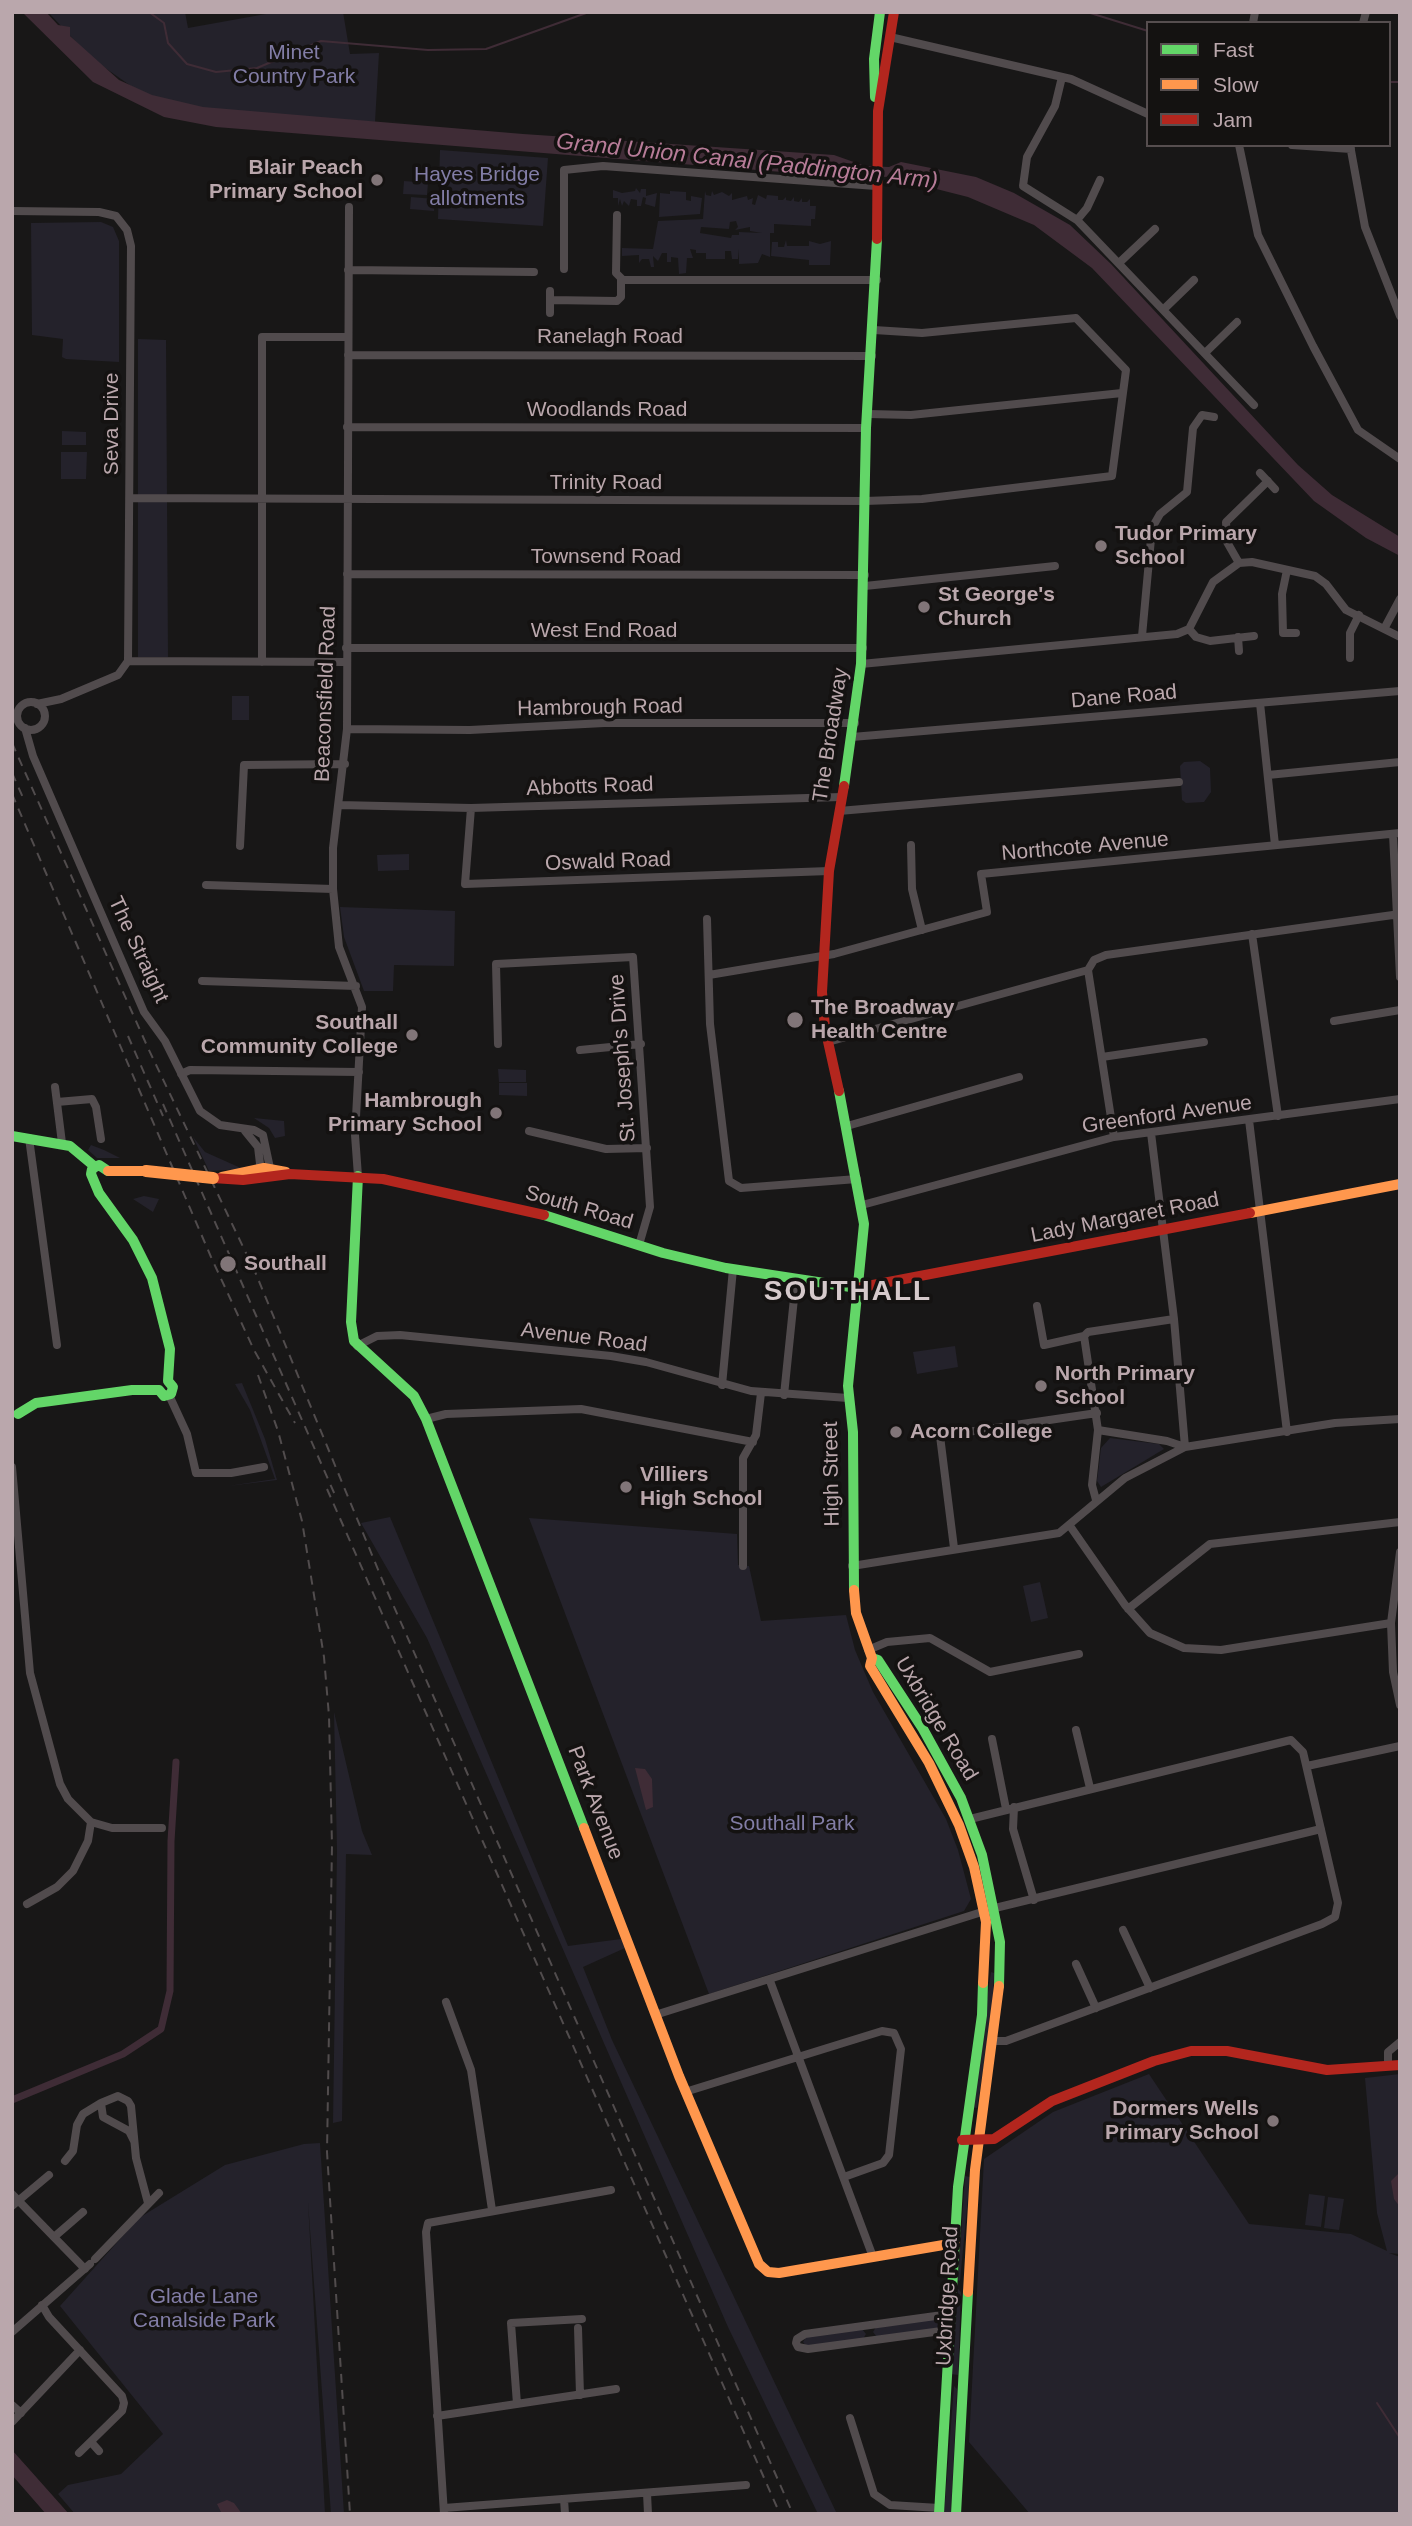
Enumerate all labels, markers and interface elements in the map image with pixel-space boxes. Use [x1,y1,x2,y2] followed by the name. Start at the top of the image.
[1146,21,1391,147] legend
[1213,38,1254,61] text: Fast
[233,40,355,90] park label: Minet Country Park
[1213,73,1259,96] text: Slow
[1213,108,1253,131] text: Jam
[555,128,939,196] water label: Grand Union Canal (Paddington Arm)
[209,155,363,205] place label: Blair Peach Primary School
[414,162,540,212] park label: Hayes Bridge allotments
[369,172,385,188] marker: Blair Peach Primary School
[537,324,683,350] street label: Ranelagh Road
[99,373,125,475] street label: Seva Drive
[527,397,687,423] street label: Woodlands Road
[550,470,662,496] street label: Trinity Road
[1115,521,1257,571] place label: Tudor Primary School
[1093,538,1109,554] marker: Tudor Primary School
[531,544,681,570] street label: Townsend Road
[938,582,1055,632] place label: St George's Church
[916,599,932,615] marker: St George's Church
[310,605,342,783] street label: Beaconsfield Road
[531,618,677,644] street label: West End Road
[808,666,854,804] street label: The Broadway
[1070,680,1178,714] street label: Dane Road
[517,694,683,722] street label: Hambrough Road
[526,772,654,802] street label: Abbotts Road
[1000,827,1170,867] street label: Northcote Avenue
[545,847,671,877] street label: Oswald Road
[102,893,174,1007] street label: The Straight
[605,973,641,1143] street label: St. Joseph's Drive
[811,995,955,1045] place label: The Broadway Health Centre
[201,1010,398,1060] place label: Southall Community College
[785,1010,805,1030] marker: The Broadway Health Centre
[404,1027,420,1043] marker: Southall Community College
[328,1088,482,1138] place label: Hambrough Primary School
[1080,1091,1254,1139] street label: Greenford Avenue
[488,1105,504,1121] marker: Hambrough Primary School
[522,1181,636,1235] street label: South Road
[1029,1187,1221,1249] street label: Lady Margaret Road
[244,1251,327,1277] place label: Southall
[218,1254,238,1274] marker: Southall
[765,1275,931,1309] district label: SOUTHALL
[519,1318,649,1358] street label: Avenue Road
[1055,1361,1195,1411] place label: North Primary School
[1033,1378,1049,1394] marker: North Primary School
[910,1419,1052,1445] place label: Acorn College
[818,1421,846,1527] street label: High Street
[888,1424,904,1440] marker: Acorn College
[640,1462,762,1512] place label: Villiers High School
[618,1479,634,1495] marker: Villiers High School
[889,1652,983,1786] street label: Uxbridge Road
[562,1743,628,1863] street label: Park Avenue
[730,1811,854,1837] park label: Southall Park
[1105,2096,1259,2146] place label: Dormers Wells Primary School
[1265,2113,1281,2129] marker: Dormers Wells Primary School
[932,2225,964,2367] street label: Uxbridge Road
[133,2284,275,2334] park label: Glade Lane Canalside Park

